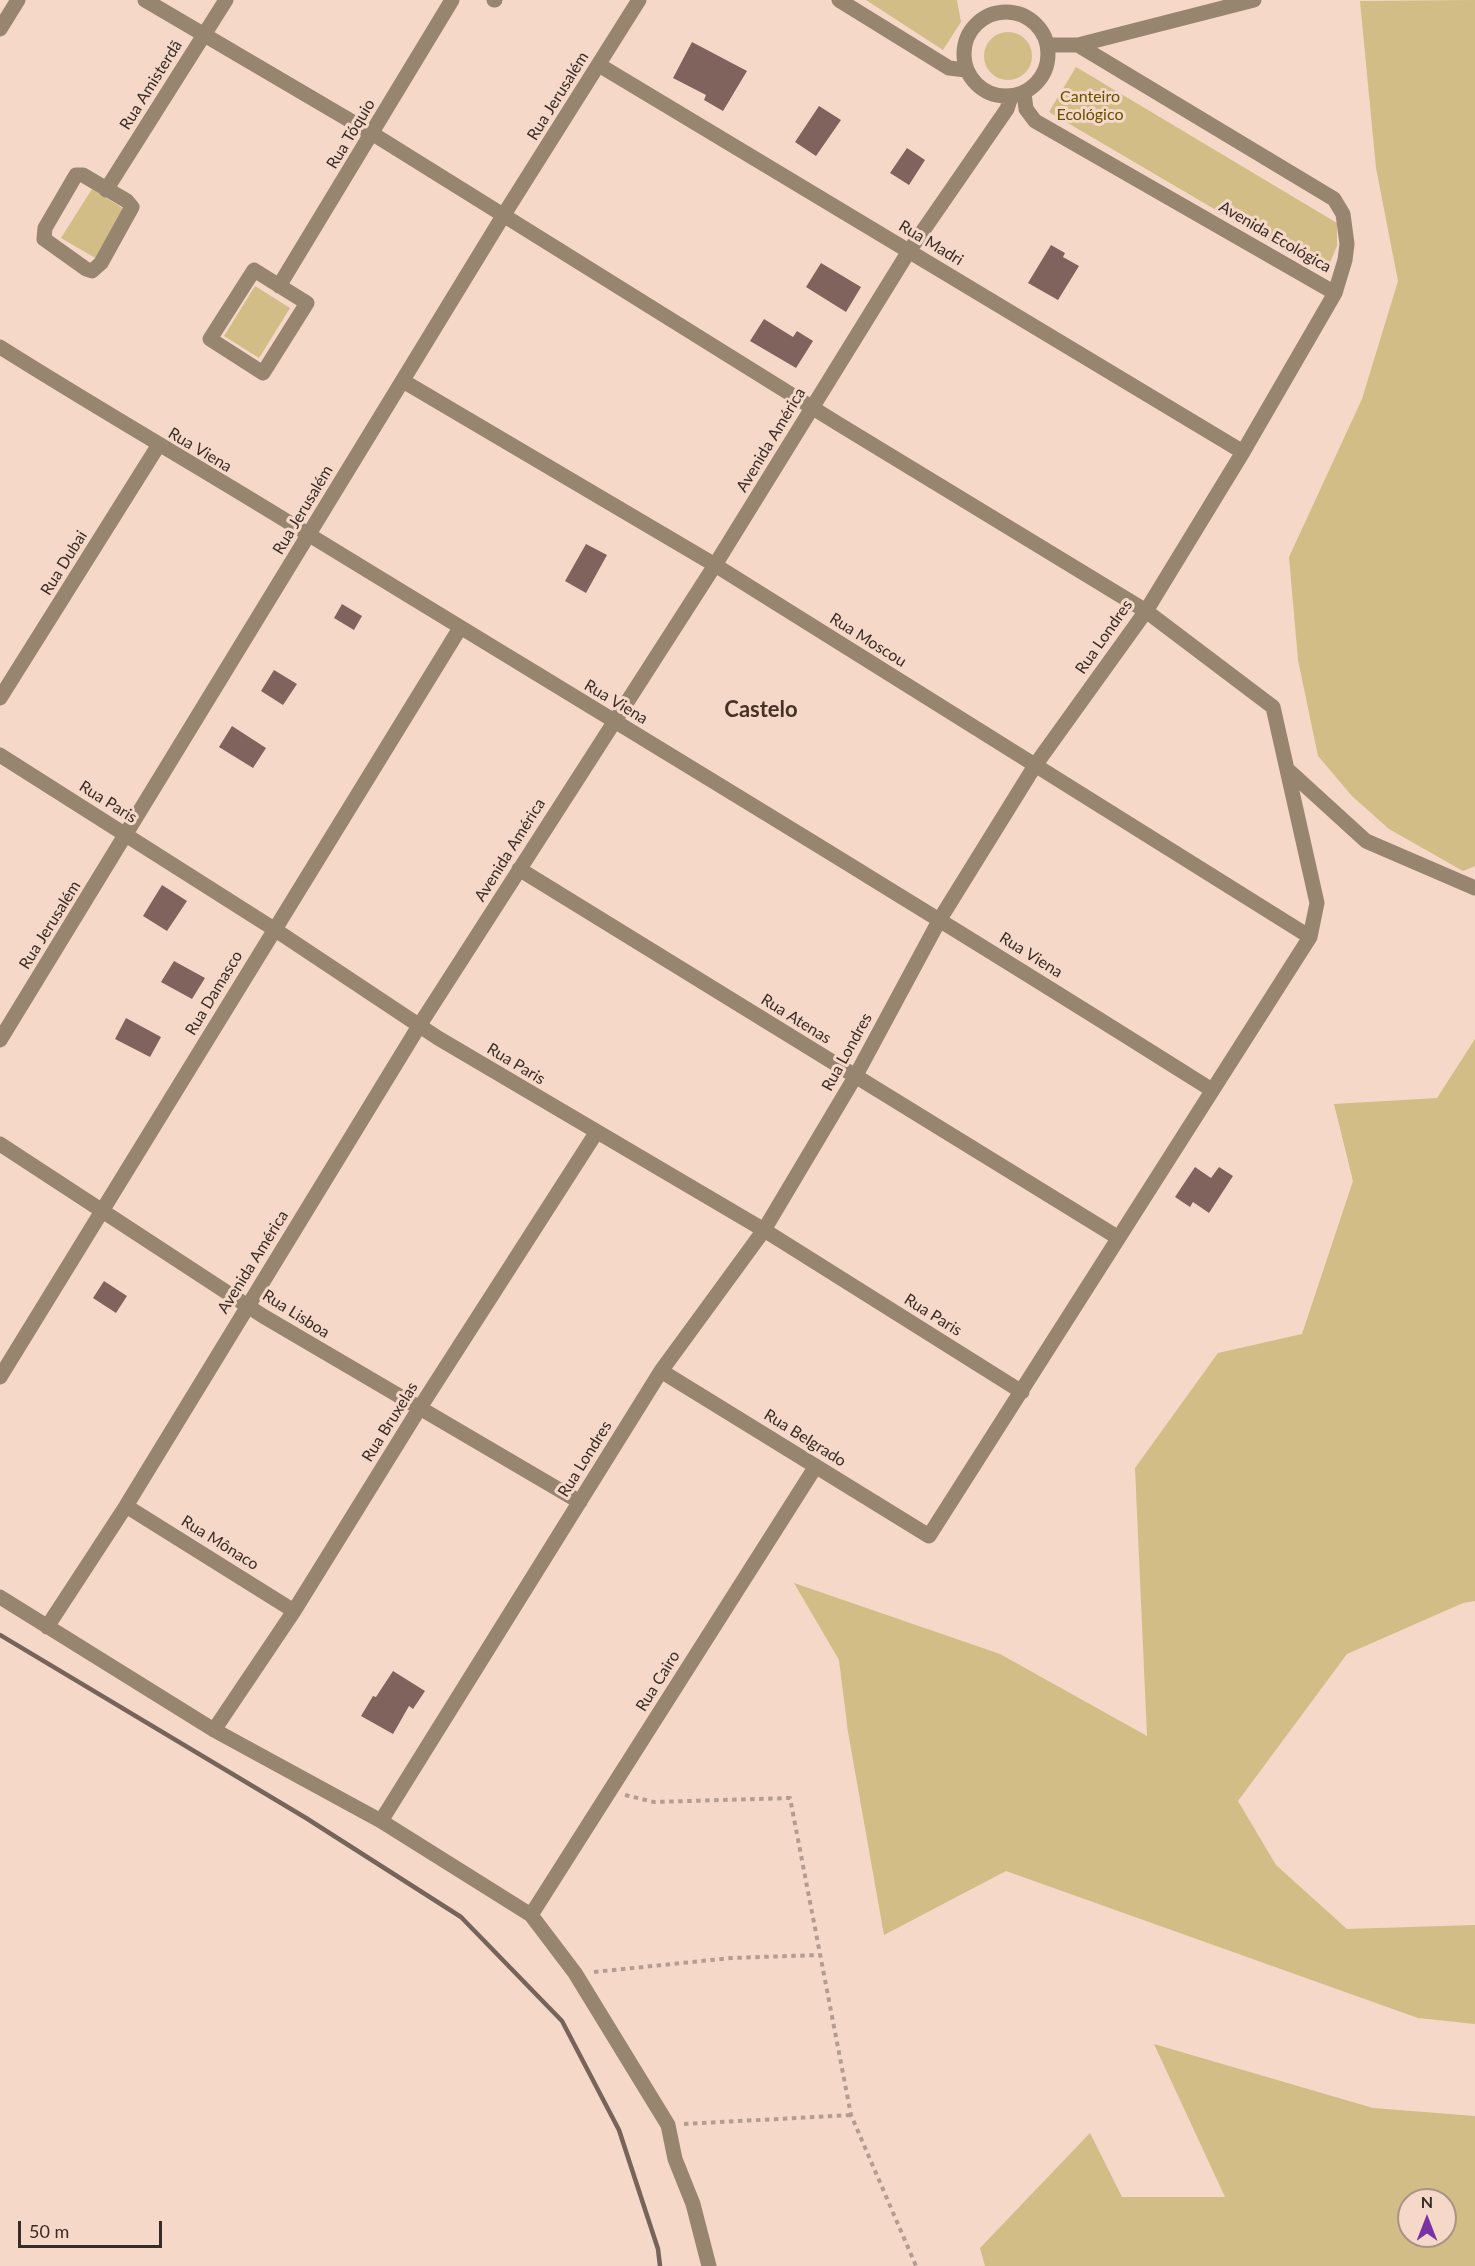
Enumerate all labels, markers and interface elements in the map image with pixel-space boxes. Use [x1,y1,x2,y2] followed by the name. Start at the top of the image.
[116,37,186,133] street label: Rua Amisterdã
[523,48,593,144] street label: Rua Jerusalém
[1057,87,1123,125] park label: Canteiro Ecológico
[323,96,379,172] street label: Rua Tóquio
[1215,197,1335,277] street label: Avenida Ecológica
[895,216,967,270] street label: Rua Madri
[732,384,810,496] street label: Avenida América
[165,424,235,476] street label: Rua Viena
[269,462,337,558] street label: Rua Jerusalém
[37,527,91,599] street label: Rua Dubai
[1071,596,1137,678] street label: Rua Londres
[826,609,910,671] street label: Rua Moscou
[581,676,651,728] street label: Rua Viena
[724,697,798,723] district label: Castelo
[76,777,140,827] street label: Rua Paris
[471,795,549,905] street label: Avenida América
[15,877,85,973] street label: Rua Jerusalém
[996,928,1066,982] street label: Rua Viena
[181,947,247,1039] street label: Rua Damasco
[757,990,835,1048] street label: Rua Atenas
[818,1010,876,1094] street label: Rua Londres
[483,1039,549,1089] street label: Rua Paris
[214,1207,292,1317] street label: Avenida América
[259,1286,333,1342] street label: Rua Lisboa
[901,1290,965,1340] street label: Rua Paris
[358,1379,422,1465] street label: Rua Bruxelas
[760,1405,850,1471] street label: Rua Belgrado
[554,1417,616,1501] street label: Rua Londres
[178,1512,262,1574] street label: Rua Mônaco
[632,1647,684,1715] street label: Rua Cairo
[1397,2188,1457,2248] north arrow
[1421,2192,1433,2211] text: N
[21,2209,165,2247] scale bar
[29,2220,69,2242] text: 50 m

